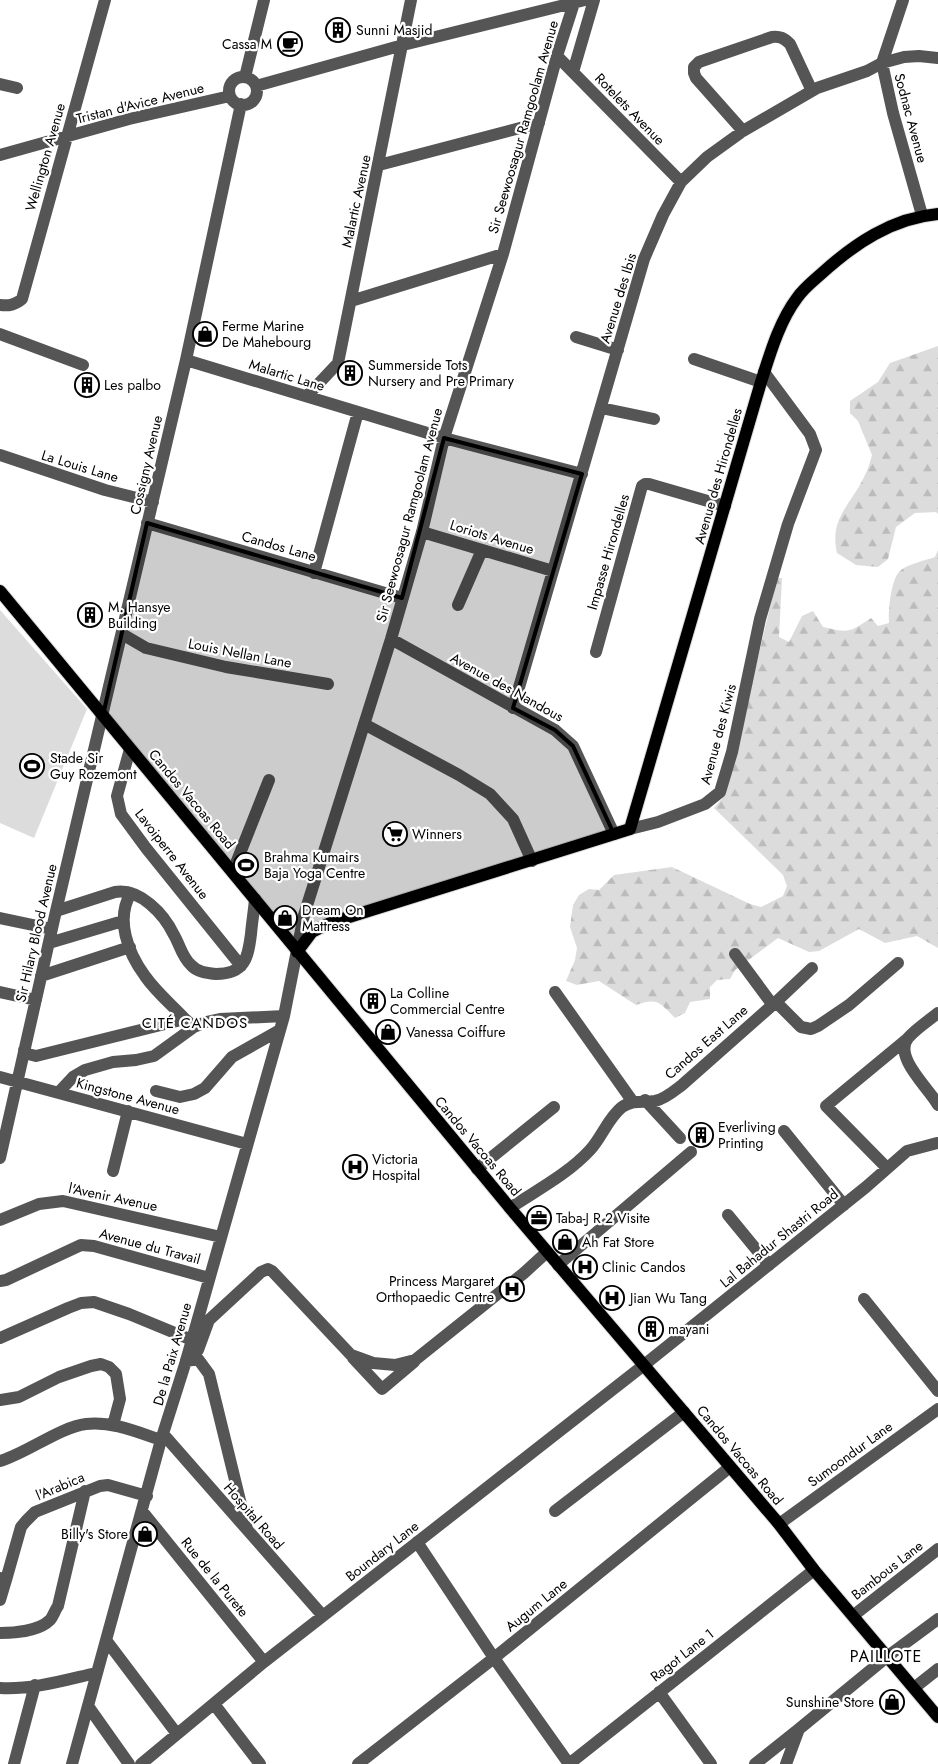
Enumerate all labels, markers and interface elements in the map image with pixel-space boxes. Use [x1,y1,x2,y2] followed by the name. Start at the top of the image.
[325,17,351,43] building icon: Sunni Masjid
[483,18,563,236] street label: Sir Seewoosagur Ramgoolam Avenue
[356,20,432,40] place label: Sunni Masjid
[277,31,303,57] cafe icon: Cassa M
[222,34,272,54] place label: Cassa M
[590,68,670,150] street label: Rotelets Avenue
[889,71,933,165] street label: Sodnac Avenue
[74,77,206,129] street label: Tristan d'Avice Avenue
[20,101,70,213] street label: Wellington Avenue
[336,153,376,249] street label: Malartic Avenue
[595,250,641,346] street label: Avenue des Ibis
[222,316,311,352] place label: Ferme Marine De Mahebourg
[192,321,218,347] shop icon: Ferme Marine De Mahebourg
[247,354,327,396] street label: Malartic Lane
[368,355,515,391] place label: Summerside Tots Nursery and Pre Primary
[337,360,363,386] building icon: Summerside Tots Nursery and Pre Primary
[74,372,100,398] building icon: Les palbo
[104,375,161,395] place label: Les palbo
[689,405,747,546] street label: Avenue des Hirondelles
[371,406,447,624] street label: Sir Seewoosagur Ramgoolam Avenue
[125,413,167,517] street label: Cossigny Avenue
[39,445,121,487] street label: La Louis Lane
[582,491,634,612] street label: Impasse Hirondelles
[448,515,536,559] street label: Loriots Avenue
[239,526,319,566] street label: Candos Lane
[108,597,171,633] place label: M. Hansye Building
[77,602,103,628] building icon: M. Hansye Building
[186,633,294,673] street label: Louis Nellan Lane
[447,648,567,727] street label: Avenue des Nandous
[695,681,741,786] street label: Avenue des Kiwis
[144,745,240,853] street label: Candos Vacoas Road
[50,748,137,784] place label: Stade Sir Guy Rozemont
[19,753,45,779] sports icon: Stade Sir Guy Rozemont
[130,805,214,903] street label: Lavoiperre Avenue
[382,821,408,847] supermarket icon: Winners
[412,824,462,844] place label: Winners
[264,847,365,883] place label: Brahma Kumairs Baja Yoga Centre
[233,852,259,878] sports icon: Brahma Kumairs Baja Yoga Centre
[10,862,62,1004] street label: Sir Hilary Blood Avenue
[302,900,364,936] place label: Dream On Mattress
[272,905,298,931] shop icon: Dream On Mattress
[390,983,505,1019] place label: La Colline Commercial Centre
[360,988,386,1014] building icon: La Colline Commercial Centre
[660,1000,752,1084] street label: Candos East Lane
[142,1012,248,1034] district label: CITÉ CANDOS
[375,1019,401,1045] shop icon: Vanessa Coiffure
[406,1022,505,1042] place label: Vanessa Coiffure
[74,1073,182,1119] street label: Kingstone Avenue
[430,1092,526,1200] street label: Candos Vacoas Road
[718,1117,776,1153] place label: Everliving Printing
[688,1122,714,1148] building icon: Everliving Printing
[372,1149,420,1185] place label: Victoria Hospital
[342,1154,368,1180] hospital icon: Victoria Hospital
[67,1178,159,1216] street label: l'Avenir Avenue
[716,1184,842,1292] street label: Lal Bahadur Shastri Road
[526,1205,552,1231] office icon: Taba-J R 2 Visite
[556,1208,650,1228] place label: Taba-J R 2 Visite
[97,1223,203,1269] street label: Avenue du Travail
[552,1229,578,1255] shop icon: Ah Fat Store
[582,1232,654,1252] place label: Ah Fat Store
[572,1254,598,1280] hospital icon: Clinic Candos
[602,1257,686,1277] place label: Clinic Candos
[376,1271,495,1307] place label: Princess Margaret Orthopaedic Centre
[499,1276,525,1302] hospital icon: Princess Margaret Orthopaedic Centre
[599,1285,625,1311] hospital icon: Jian Wu Tang
[628,1288,707,1308] place label: Jian Wu Tang
[148,1300,196,1408] street label: De la Paix Avenue
[638,1316,664,1342] building icon: mayani
[668,1319,709,1339] place label: mayani
[692,1401,788,1509] street label: Candos Vacoas Road
[803,1416,897,1492] street label: Sumoondur Lane
[33,1467,87,1505] street label: l'Arabica
[219,1478,289,1554] street label: Hospital Road
[341,1516,423,1586] street label: Boundary Lane
[132,1521,158,1547] shop icon: Billy's Store
[61,1524,128,1544] place label: Billy's Store
[177,1533,253,1621] street label: Rue de la Purete
[847,1536,927,1604] street label: Bambous Lane
[501,1574,571,1636] street label: Augum Lane
[646,1624,718,1686] street label: Ragot Lane 1
[850,1645,922,1668] district label: PAILLOTE
[879,1689,905,1715] shop icon: Sunshine Store
[786,1692,874,1712] place label: Sunshine Store

